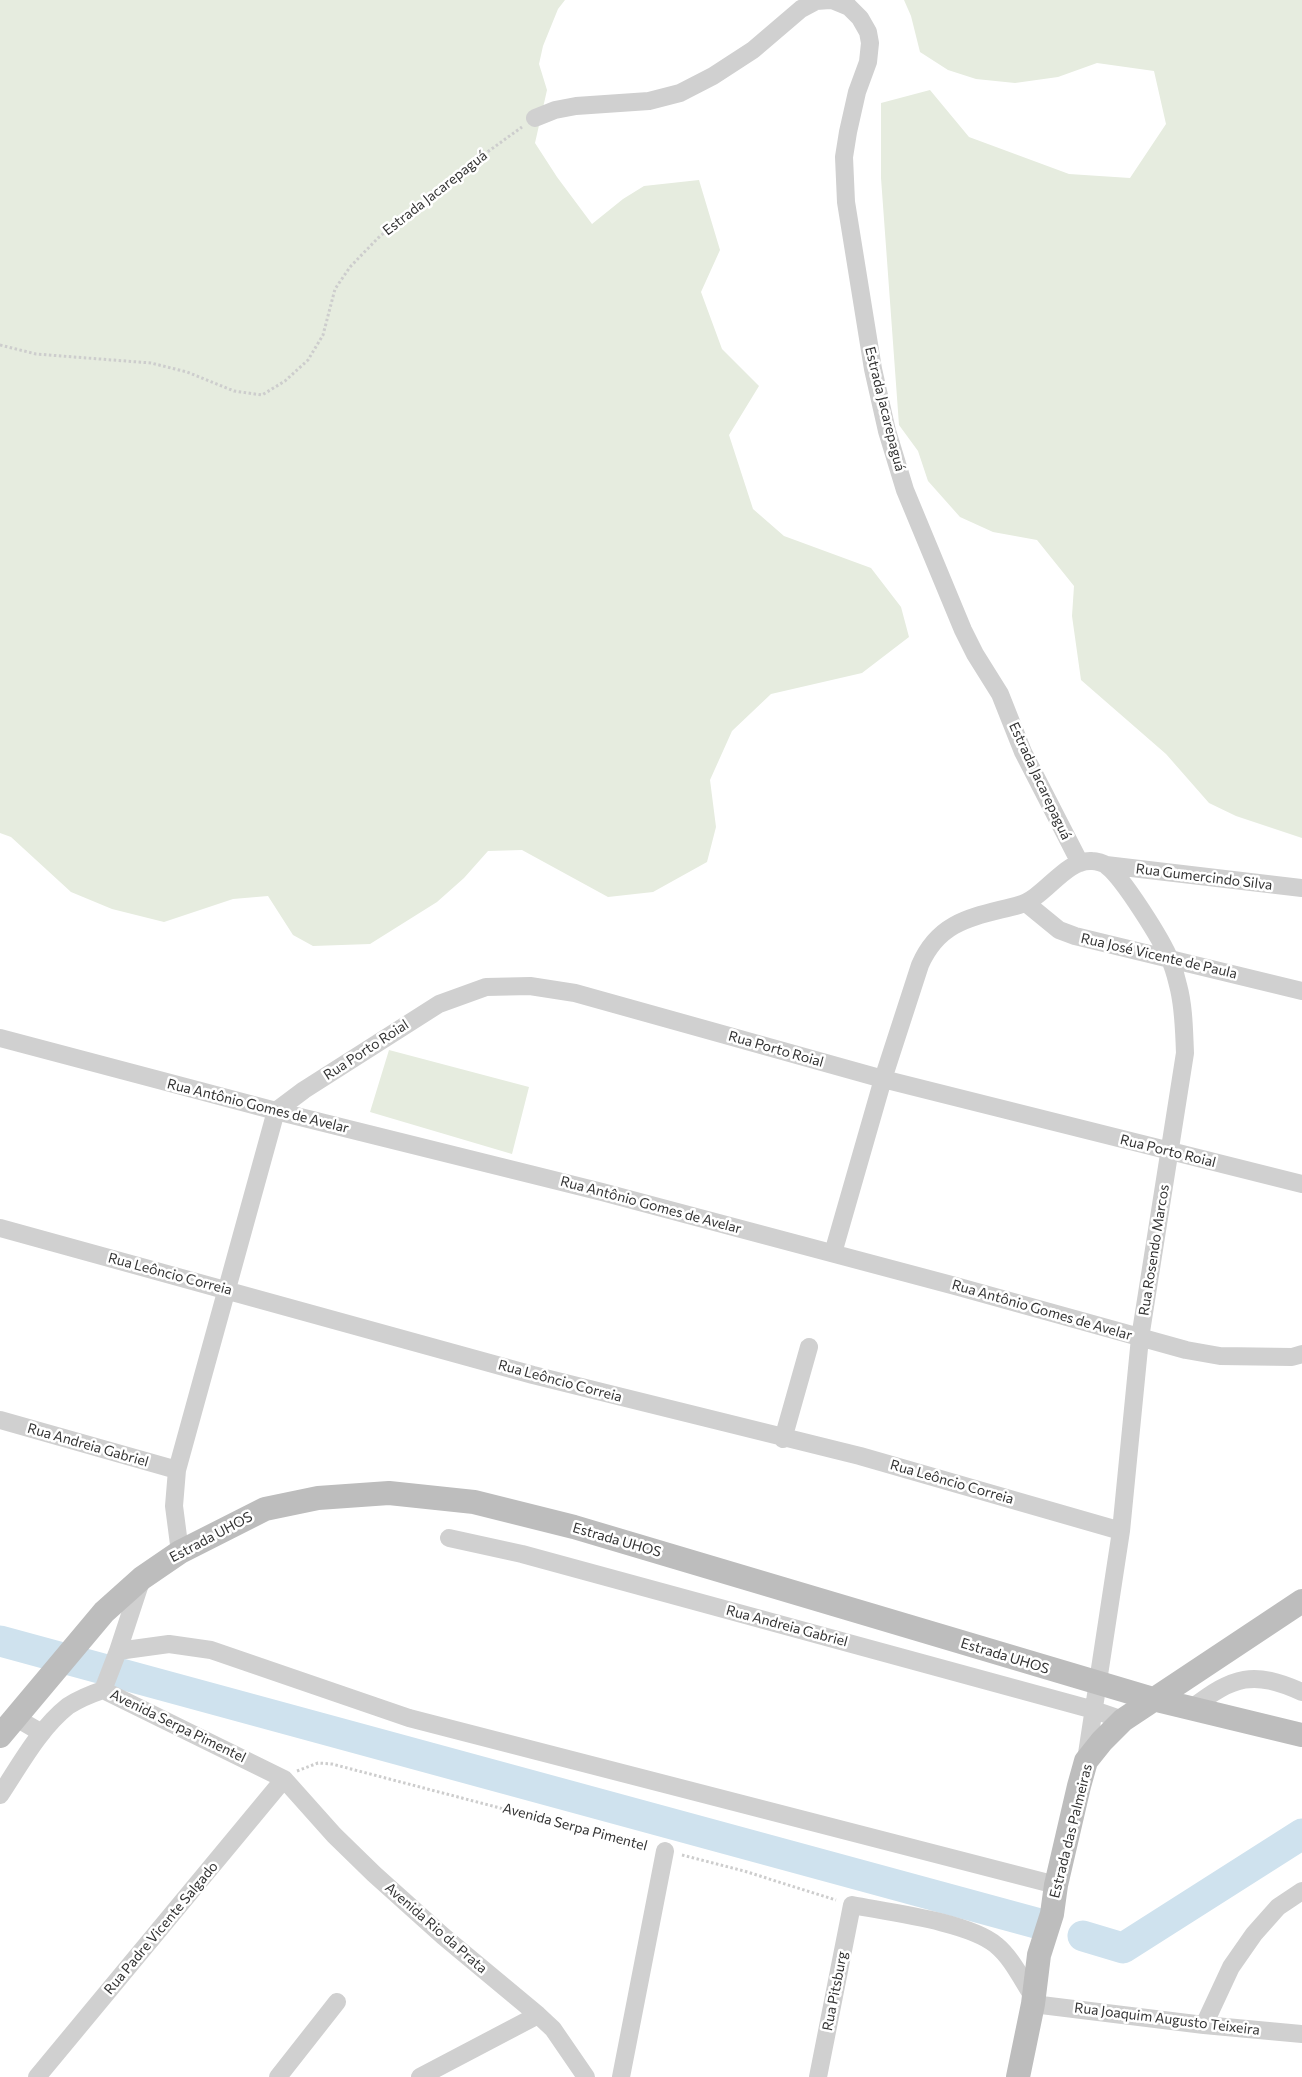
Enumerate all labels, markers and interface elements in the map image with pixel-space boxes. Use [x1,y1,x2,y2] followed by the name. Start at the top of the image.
[379,147,491,239] street label: Estrada Jacarepaguá
[861,345,909,473] street label: Estrada Jacarepaguá
[1005,720,1075,842] street label: Estrada Jacarepaguá
[1135,860,1273,894] street label: Rua Gumercindo Silva
[1079,930,1239,982] street label: Rua José Vicente de Paula
[320,1016,412,1084] street label: Rua Porto Roial
[727,1027,825,1071] street label: Rua Porto Roial
[165,1075,351,1137] street label: Rua Antônio Gomes de Avelar
[1118,1131,1218,1171] street label: Rua Porto Roial
[559,1173,743,1237] street label: Rua Antônio Gomes de Avelar
[1135,1183,1173,1317] street label: Rua Rosendo Marcos
[106,1249,234,1299] street label: Rua Leôncio Correia
[950,1276,1134,1344] street label: Rua Antônio Gomes de Avelar
[496,1356,624,1406] street label: Rua Leôncio Correia
[25,1420,151,1470] street label: Rua Andreia Gabriel
[888,1456,1016,1508] street label: Rua Leôncio Correia
[167,1508,255,1566] street label: Estrada UHOS
[571,1519,663,1561] street label: Estrada UHOS
[724,1602,850,1650] street label: Rua Andreia Gabriel
[959,1635,1051,1677] street label: Estrada UHOS
[107,1686,249,1766] street label: Avenida Serpa Pimentel
[1046,1762,1096,1900] street label: Estrada das Palmeiras
[501,1800,649,1854] street label: Avenida Serpa Pimentel
[100,1858,222,1998] street label: Rua Padre Vicente Salgado
[381,1879,491,1977] street label: Avenida Rio da Prata
[819,1950,851,2032] street label: Rua Pitsburg
[1073,1999,1261,2039] street label: Rua Joaquim Augusto Teixeira

